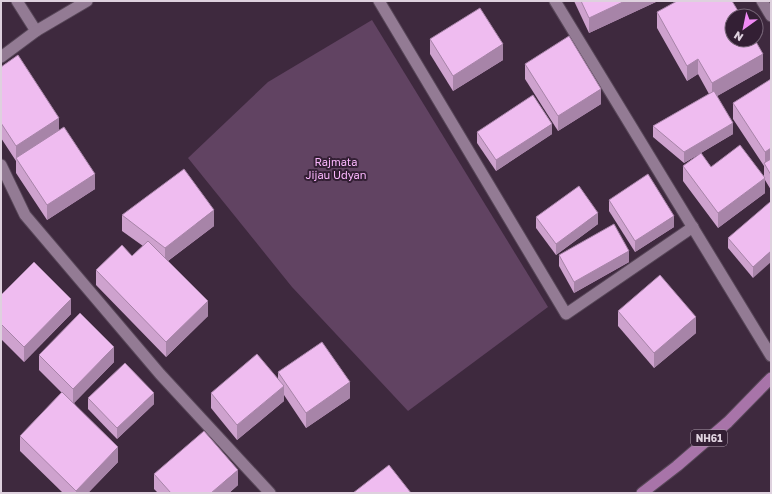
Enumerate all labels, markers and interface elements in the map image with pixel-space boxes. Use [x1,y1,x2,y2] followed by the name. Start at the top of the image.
[724,8,764,48] north arrow
[731,29,745,45] text: N
[305,155,367,181] park label: Rajmata Jijau Udyan
[691,430,727,446] road number: NH61

